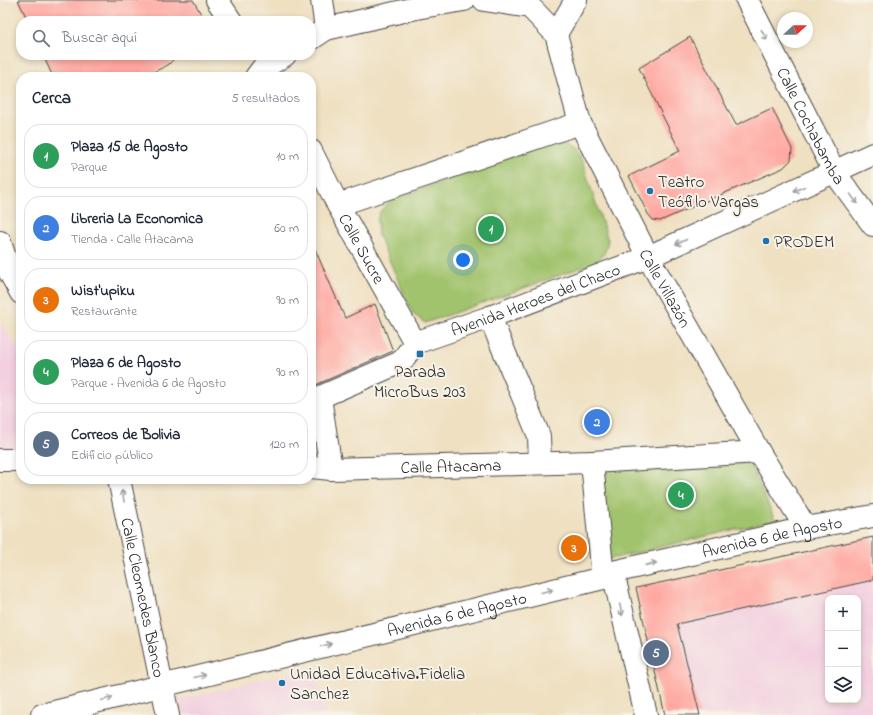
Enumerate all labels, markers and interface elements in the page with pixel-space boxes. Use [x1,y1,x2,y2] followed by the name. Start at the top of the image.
[777,12,813,48] north arrow
[16,16,316,60] search box
[30,27,52,49] icon: search
[62,27,137,49] text: Buscar aquí
[761,29,769,41] one-way arrow
[769,63,851,190] street label: Calle Cochabamba
[32,86,71,111] text: Cerca
[231,89,300,108] text: 5 resultados
[71,136,188,158] text: Plaza 15 de Agosto
[44,147,48,166] text: 1
[276,147,299,166] text: 10 m
[71,158,107,177] text: Parque
[658,170,759,217] place label: Teatro Teófilo Vargas
[645,186,655,196] marker: Teatro Teófilo Vargas
[793,186,805,193] one-way arrow
[850,193,858,204] one-way arrow
[71,208,203,230] text: Libreria La Economica
[331,209,391,289] street label: Calle Sucre
[478,214,504,244] pin: 1
[43,219,49,238] text: 2
[274,219,299,238] text: 60 m
[71,230,194,249] text: Tienda · Calle Atacama
[774,230,834,255] place label: PRODEM
[761,236,771,246] marker: PRODEM
[675,239,687,246] one-way arrow
[632,245,697,333] street label: Calle Villazón
[453,250,473,270] your location
[448,258,624,344] street label: Avenida Heroes del Chaco
[71,280,135,302] text: Wist'upiku
[43,291,49,310] text: 3
[276,291,299,310] text: 90 m
[71,302,137,321] text: Restaurante
[415,349,425,359] marker: Parada MicroBus 203
[71,352,181,374] text: Plaza 6 de Agosto
[374,360,466,405] place label: Parada MicroBus 203
[43,363,49,382] text: 4
[276,363,299,382] text: 90 m
[71,374,226,393] text: Parque · Avenida 6 de Agosto
[584,407,610,437] pin: 2
[71,424,180,446] text: Correos de Bolivia
[42,435,50,454] text: 5
[269,435,299,454] text: 120 m
[71,446,153,465] text: Edificio público
[400,453,502,481] street label: Calle Atacama
[668,480,694,510] pin: 4
[118,490,126,503] one-way arrow
[700,511,844,565] street label: Avenida 6 de Agosto
[113,515,171,680] street label: Calle Cleomedes Blanco
[561,533,587,563] pin: 3
[644,559,657,567] one-way arrow
[385,586,530,644] street label: Avenida 6 de Agosto
[541,587,554,595] one-way arrow
[825,595,861,703] map controls
[825,595,861,631] button: +
[618,603,626,616] one-way arrow
[825,631,861,667] button: −
[643,638,669,668] pin: 5
[319,641,332,649] one-way arrow
[290,662,465,707] place label: Unidad Educativa.Fidelia Sanchez
[825,667,861,703] button: layers
[193,672,206,679] one-way arrow
[277,678,287,688] marker: Unidad Educativa.Fidelia Sanchez
[100,695,113,702] one-way arrow

